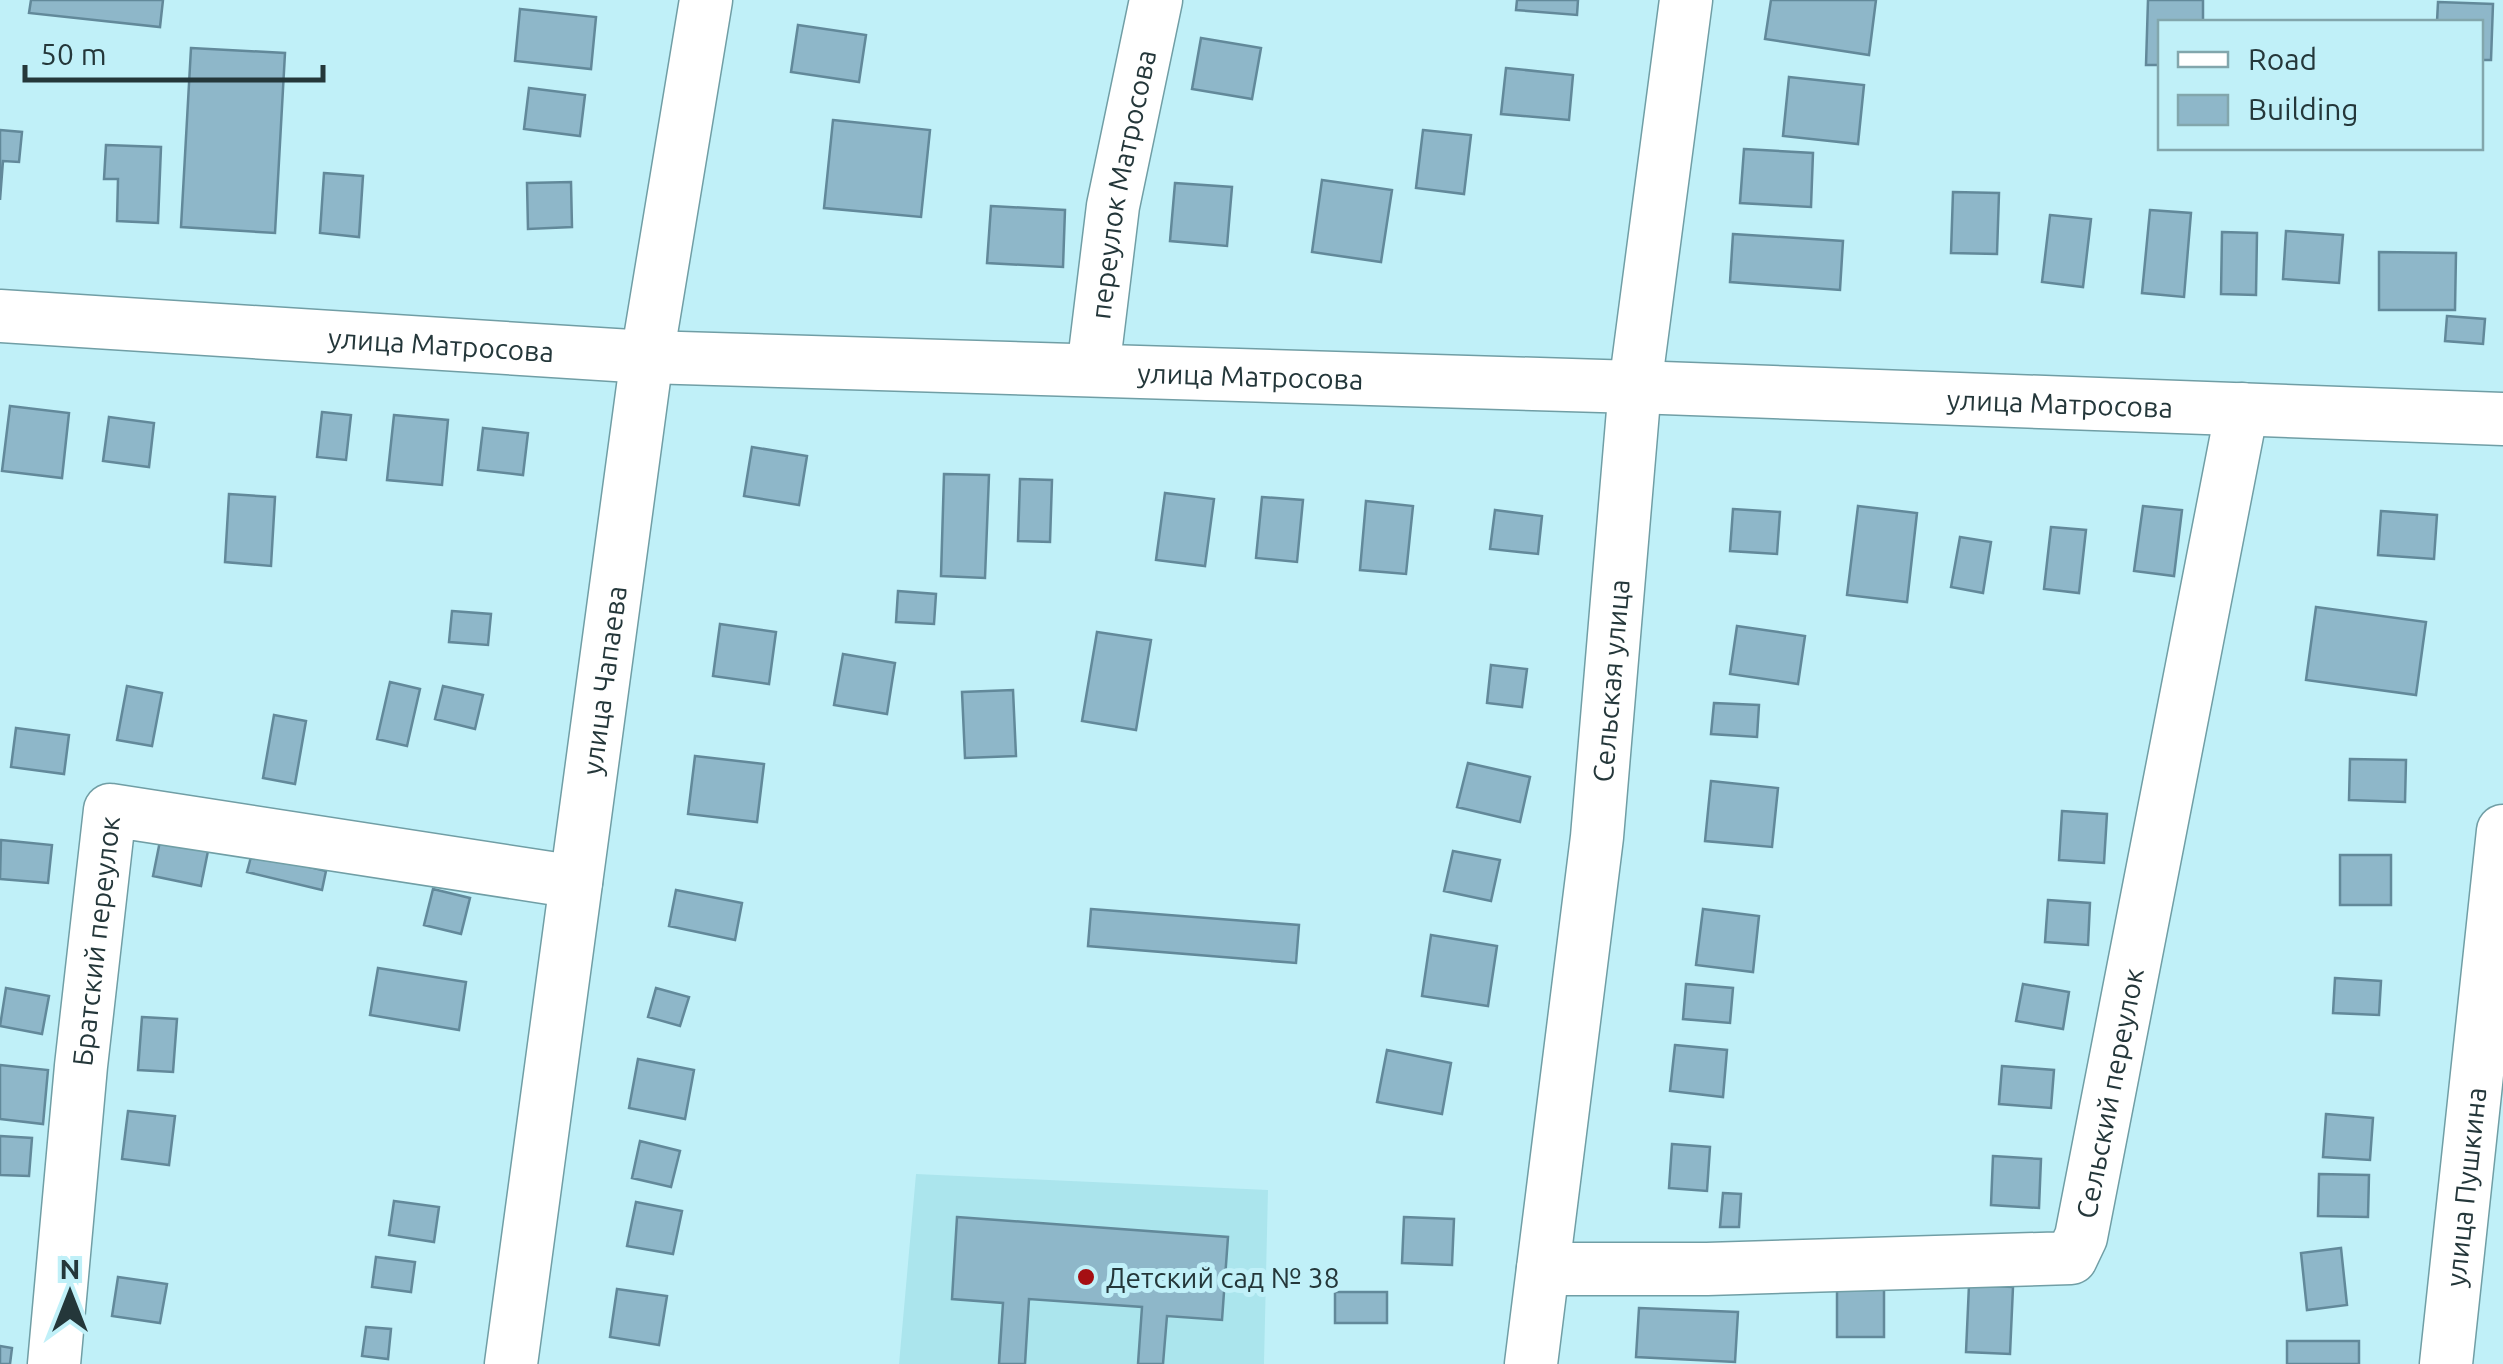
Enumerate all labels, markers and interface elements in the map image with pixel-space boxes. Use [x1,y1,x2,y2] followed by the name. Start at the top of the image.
[25,20,322,82] scale bar
[2158,20,2483,150] legend
[40,37,107,71] text: 50 m
[2248,42,2317,76] text: Road
[1084,47,1161,321] street label: переулок Матросова
[2248,92,2359,126] text: Building
[327,321,555,367] street label: улица Матросова
[1137,356,1364,394] street label: улица Матросова
[1946,383,2174,422] street label: улица Матросова
[1586,578,1634,783] street label: Сельская улица
[575,584,631,777] street label: улица Чапаева
[66,814,125,1068] street label: Братский переулок
[2070,965,2148,1221] street label: Сельский переулок
[2439,1086,2491,1288] street label: улица Пушкина
[20,1244,120,1344] north arrow
[60,1253,80,1284] text: N
[1106,1262,1339,1293] place label: Детский сад № 38
[1075,1266,1097,1288] marker: Детский сад № 38

